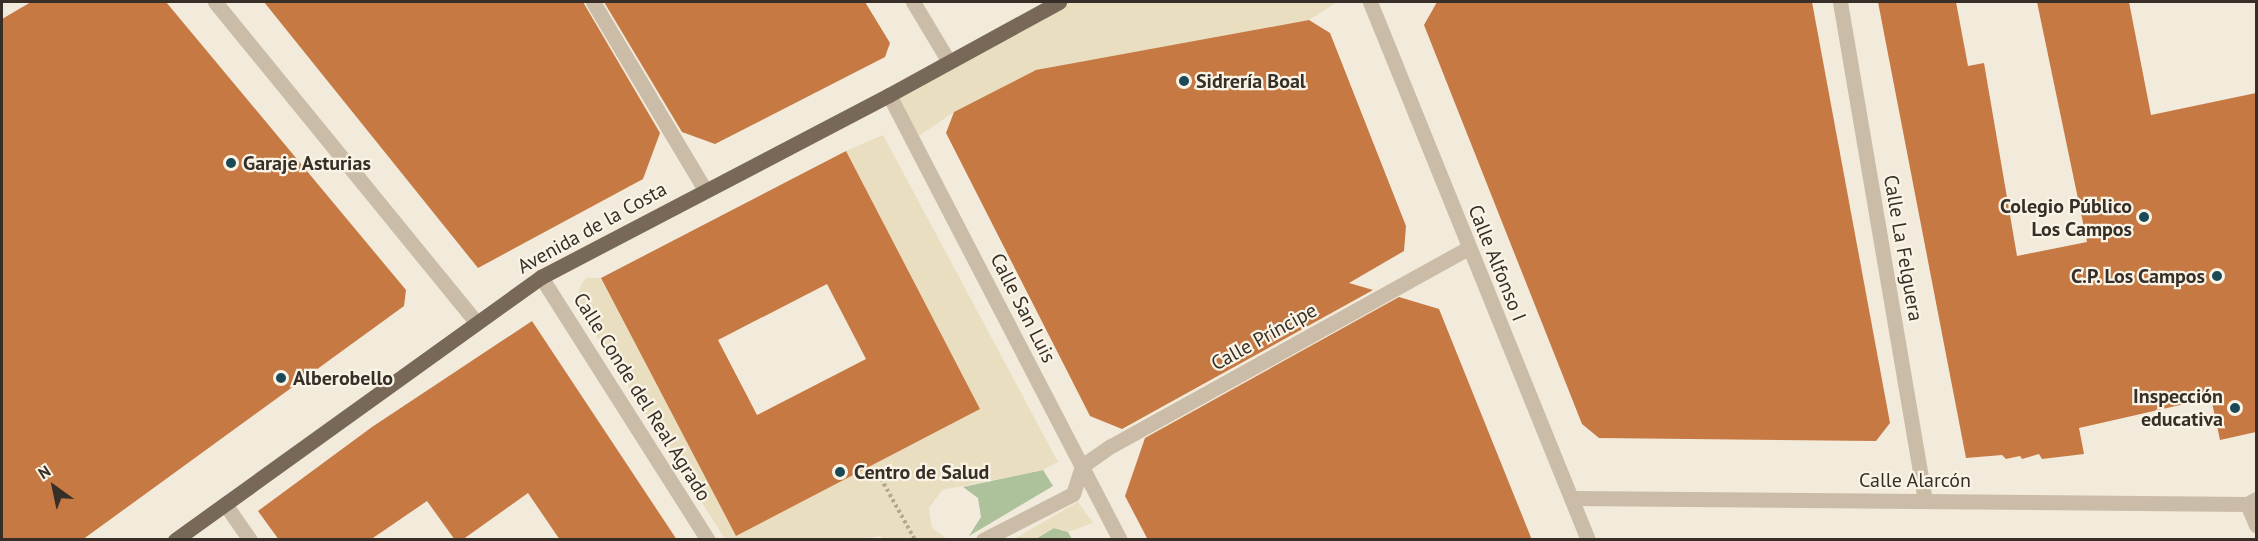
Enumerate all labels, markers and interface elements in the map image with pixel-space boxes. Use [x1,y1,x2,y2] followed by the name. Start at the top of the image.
[1196,69,1306,93] place label: Sidrería Boal
[1177,74,1191,88] marker: Sidrería Boal
[243,151,372,175] place label: Garaje Asturias
[224,156,238,170] marker: Garaje Asturias
[1878,173,1928,323] street label: Calle La Felguera
[513,177,671,279] street label: Avenida de la Costa
[2000,194,2132,241] place label: Colegio Público Los Campos
[1463,201,1531,325] street label: Calle Alfonso I
[2137,210,2151,224] marker: Colegio Público Los Campos
[985,249,1061,367] street label: Calle San Luis
[2069,264,2205,288] place label: C.P. Los Campos
[2210,269,2224,283] marker: C.P. Los Campos
[568,288,716,506] street label: Calle Conde del Real Agrado
[1207,298,1321,376] street label: Calle Príncipe
[293,366,393,390] place label: Alberobello
[274,371,288,385] marker: Alberobello
[2133,384,2223,431] place label: Inspección educativa
[2228,401,2242,415] marker: Inspección educativa
[24,457,84,517] north arrow
[854,460,989,484] place label: Centro de Salud
[34,461,54,483] text: N
[831,463,849,481] marker: Centro de Salud
[1859,468,1971,492] street label: Calle Alarcón

